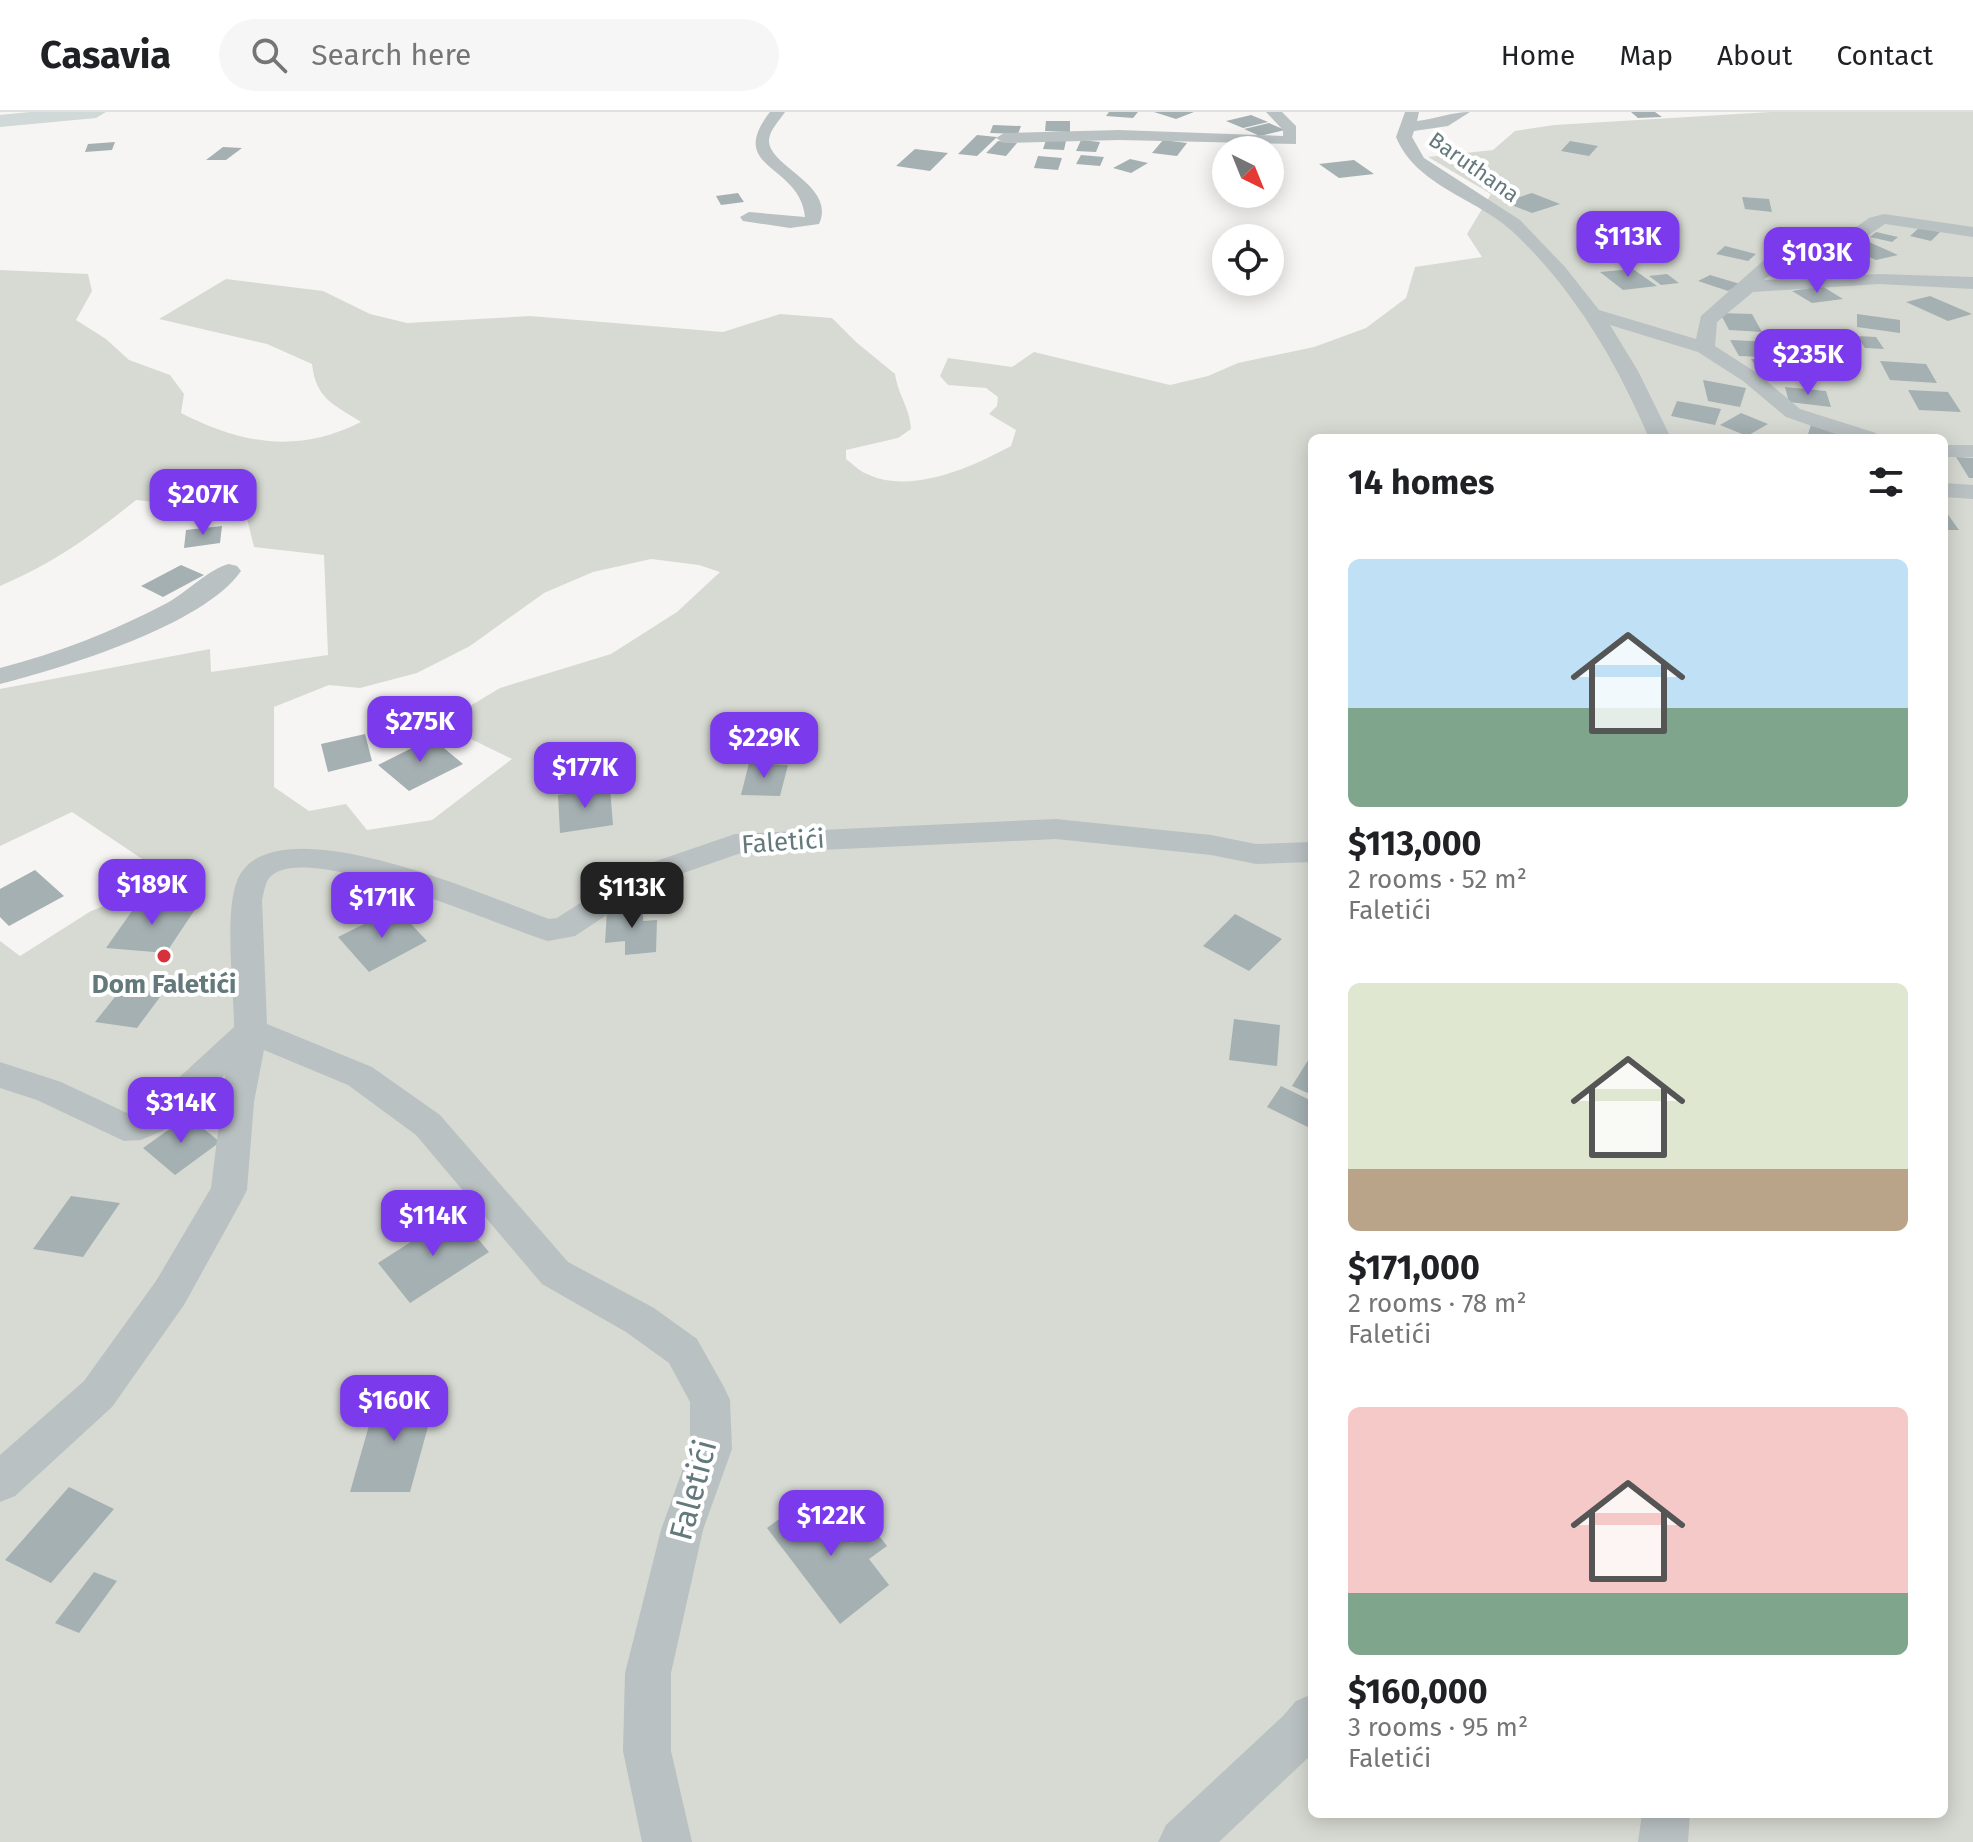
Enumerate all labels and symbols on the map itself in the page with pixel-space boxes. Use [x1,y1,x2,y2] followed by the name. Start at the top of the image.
[1424,126,1524,208] street label: Baruthana
[1212,136,1284,208] north arrow
[1572,211,1684,279] pin: $113K
[1761,227,1873,295] pin: $103K
[1752,329,1864,397] pin: $235K
[147,469,259,537] pin: $207K
[364,696,476,764] pin: $275K
[708,712,820,780] pin: $229K
[529,742,641,810] pin: $177K
[740,824,826,860] street label: Faletići
[96,859,208,927] pin: $189K
[576,862,688,930] pin: $113K
[326,872,438,940] pin: $171K
[155,947,173,965] marker: Dom Faletići
[92,969,236,1000] place label: Dom Faletići
[125,1077,237,1145] pin: $314K
[377,1190,489,1258] pin: $114K
[338,1375,450,1443] pin: $160K
[661,1436,725,1544] street label: Faletići
[775,1490,887,1558] pin: $122K

